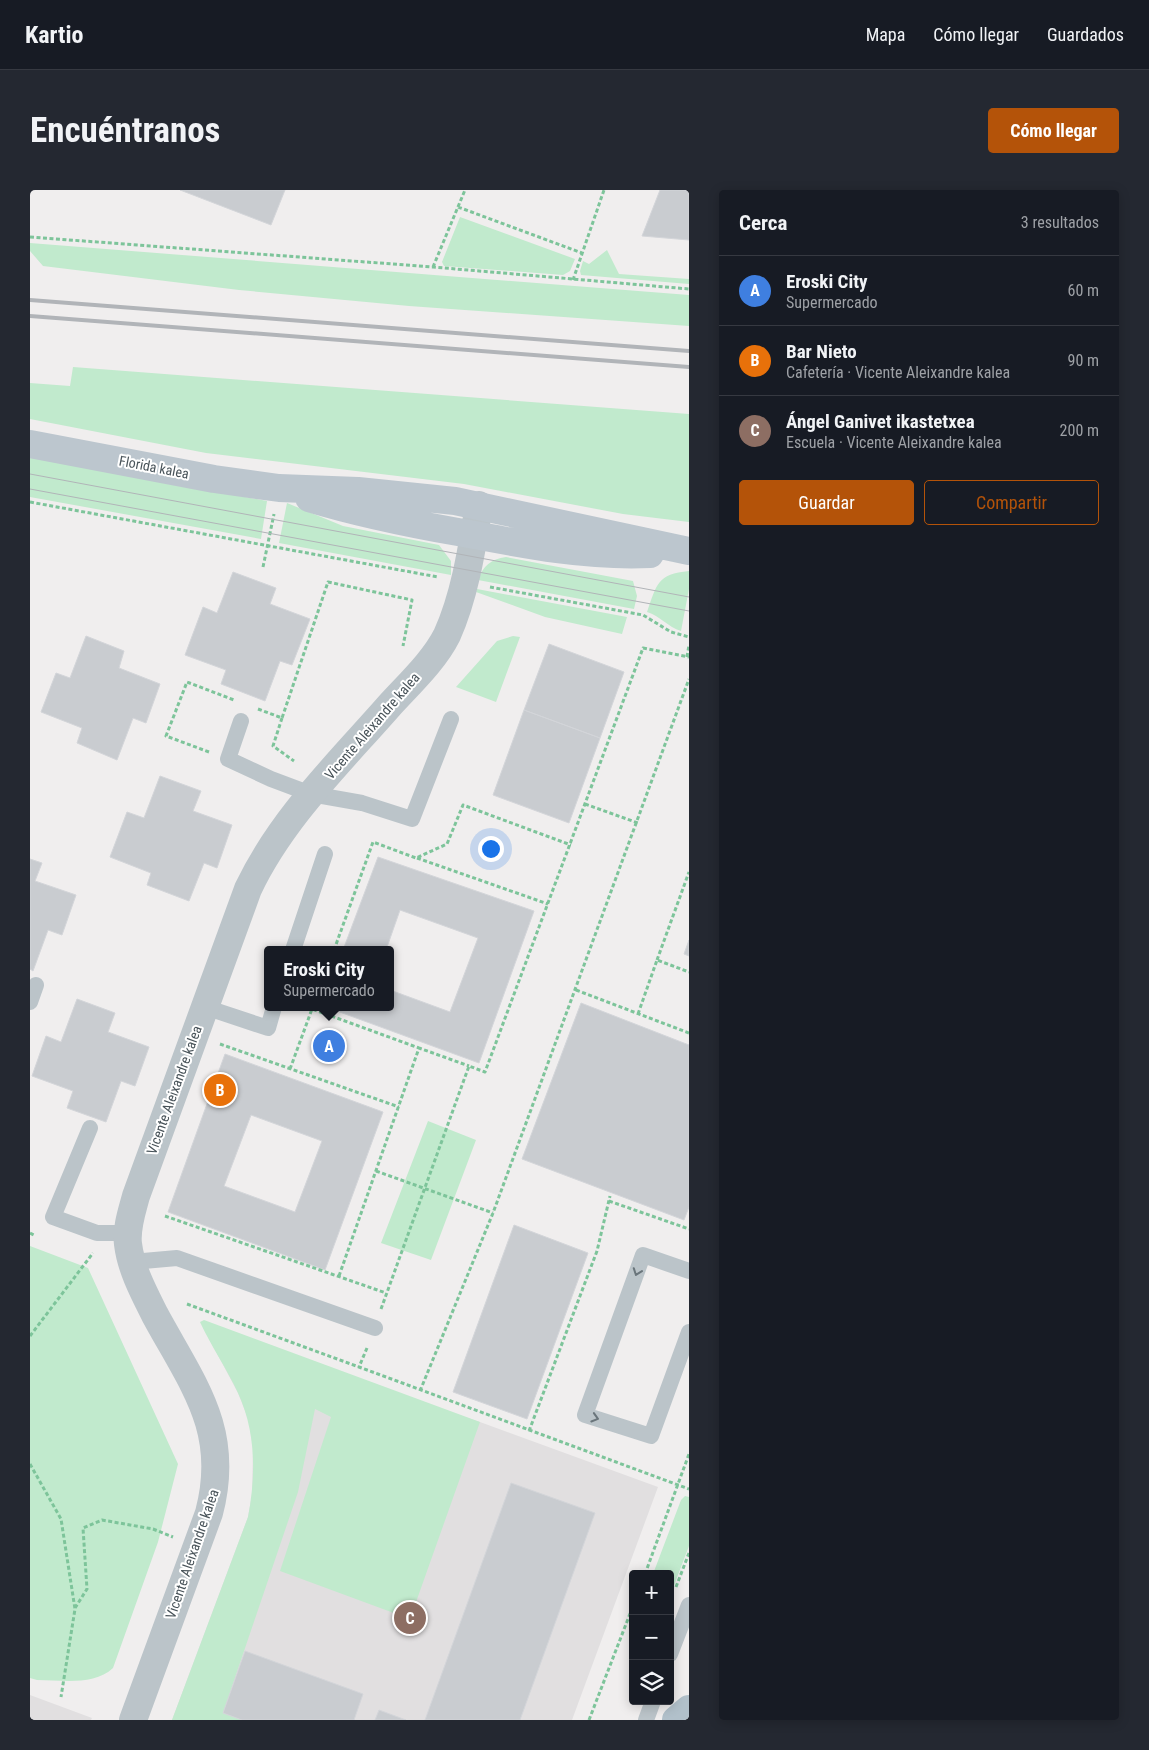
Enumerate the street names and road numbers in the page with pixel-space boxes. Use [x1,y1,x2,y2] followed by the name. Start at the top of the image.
[118,452,190,482] street label: Florida kalea
[321,669,423,783] street label: Vicente Aleixandre kalea
[143,1023,205,1157] street label: Vicente Aleixandre kalea
[162,1487,222,1621] street label: Vicente Aleixandre kalea

